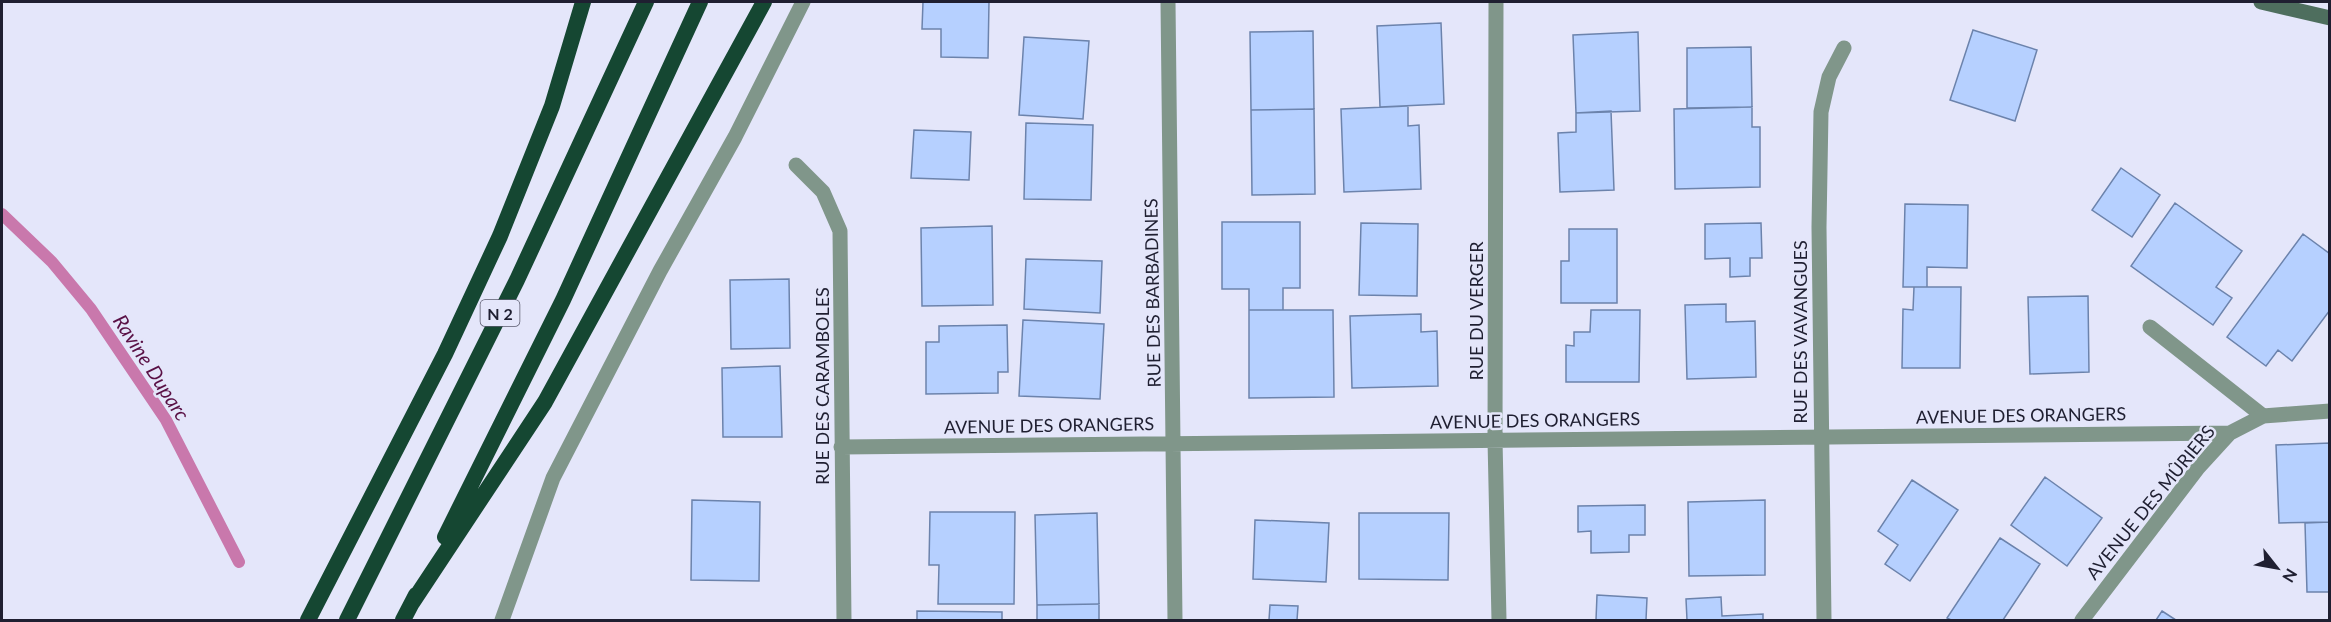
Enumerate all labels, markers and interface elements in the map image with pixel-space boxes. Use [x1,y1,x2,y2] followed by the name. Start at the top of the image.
[1139,198,1165,388] street label: RUE DES BARBADINES
[1789,240,1811,424] street label: RUE DES VAVANGUES
[1465,241,1487,380] street label: RUE DU VERGER
[811,287,833,485] street label: RUE DES CARAMBOLES
[480,300,520,326] road number: N 2
[109,310,195,424] water label: Ravine Duparc
[1916,402,2126,428] street label: AVENUE DES ORANGERS
[1430,407,1640,433] street label: AVENUE DES ORANGERS
[944,412,1154,438] street label: AVENUE DES ORANGERS
[2081,420,2219,584] street label: AVENUE DES MÛRIERS
[2247,538,2307,598] north arrow
[2279,566,2302,586] text: N

